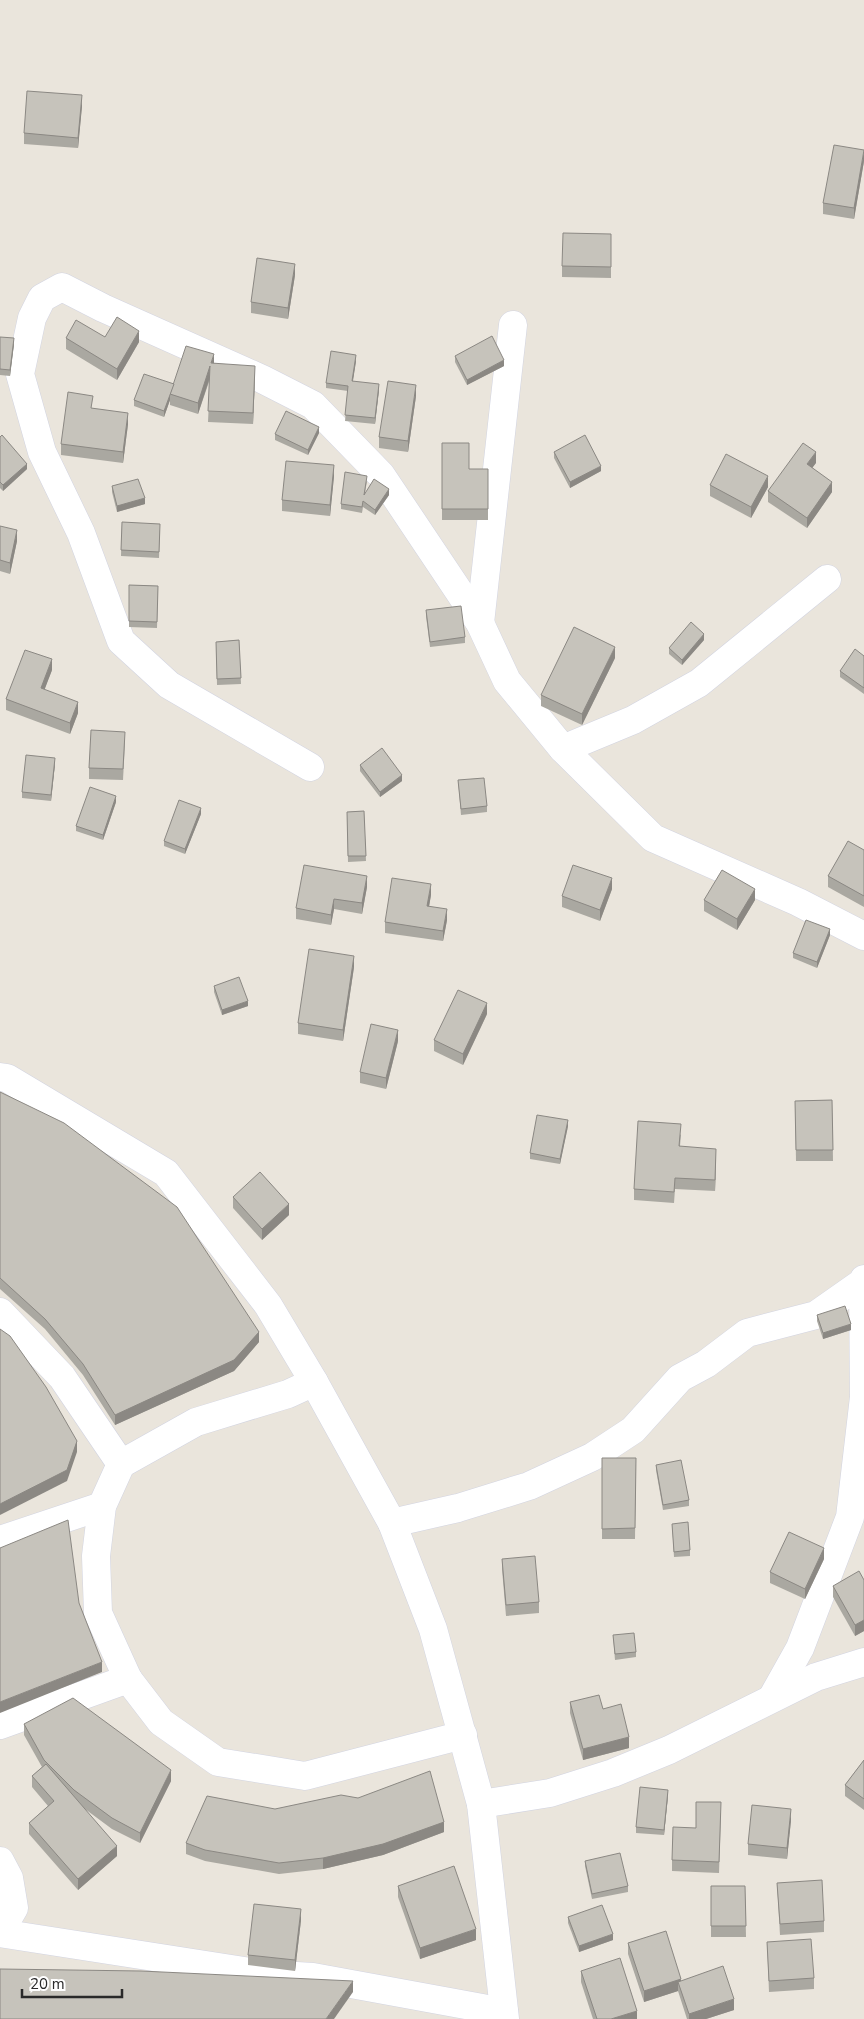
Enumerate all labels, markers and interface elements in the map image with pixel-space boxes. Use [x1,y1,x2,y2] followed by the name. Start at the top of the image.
[22,1966,122,1998] scale bar
[30,1974,65,1994] text: 20 m

